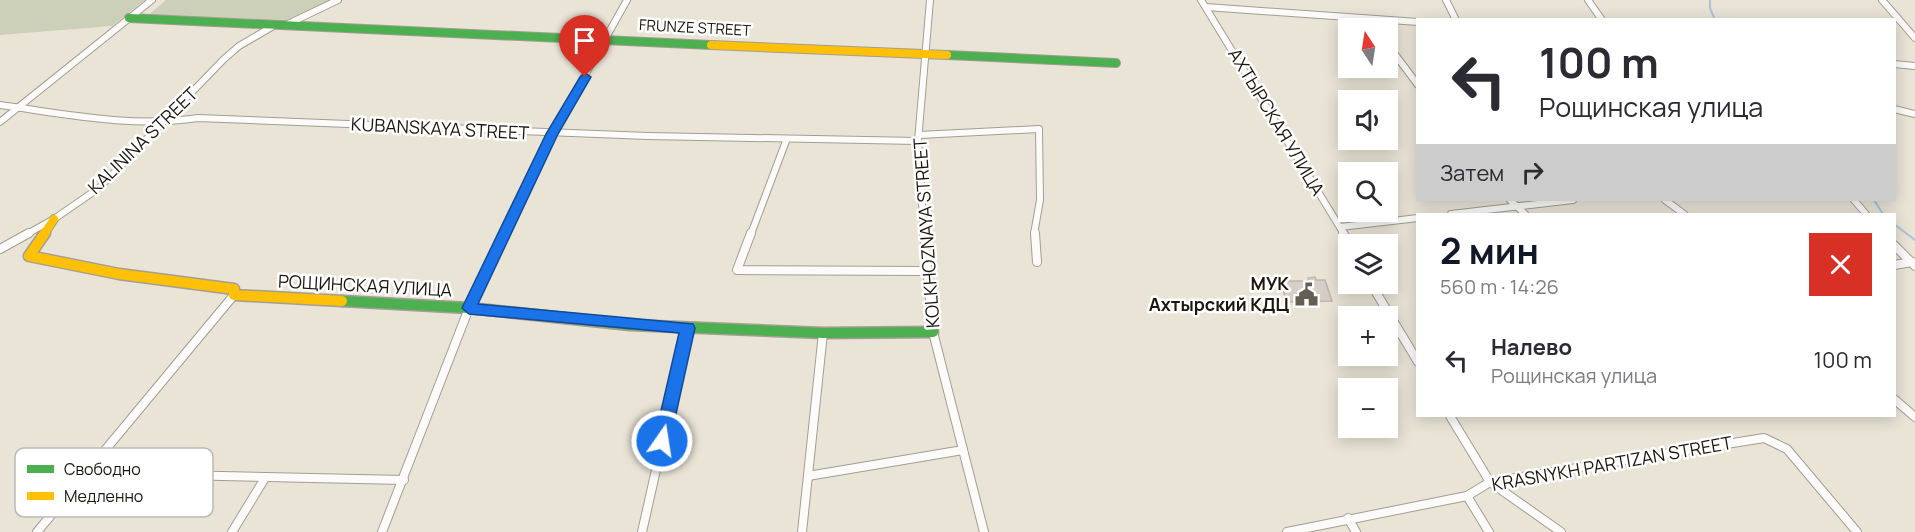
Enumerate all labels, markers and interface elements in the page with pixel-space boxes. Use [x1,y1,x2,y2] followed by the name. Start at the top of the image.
[638,14,752,41] street label: FRUNZE STREET
[559,15,610,77] pin
[1338,18,1398,78] north arrow
[1338,18,1398,438] map controls
[568,24,601,57] icon: arrive
[1539,33,1659,91] text: 100 m
[1440,42,1518,120] icon: left
[1223,43,1331,200] street label: АХТЫРСКАЯ УЛИЦА
[82,82,203,199] street label: KALININA STREET
[1539,88,1763,125] text: Рощинская улица
[1338,90,1398,150] button: sound
[350,111,530,145] street label: KUBANSKAYA STREET
[907,137,945,329] street label: KOLKHOZNAYA STREET
[1516,156,1549,189] icon: right
[1440,158,1504,188] text: Затем
[1338,162,1398,222] button: search
[1440,226,1539,275] text: 2 мин
[1809,233,1872,296] button: close
[1338,234,1398,294] button: layers
[277,268,453,302] street label: РОЩИНСКАЯ УЛИЦА
[1149,271,1289,316] place label: МУК Ахтырский КДЦ
[1440,273,1559,300] text: 560 m · 14:26
[1294,281,1320,307] public building icon: МУК Ахтырский КДЦ
[1338,306,1398,366] button: +
[1491,332,1572,362] text: Налево
[1440,344,1473,377] icon: left
[1814,345,1872,375] text: 100 m
[1491,362,1657,389] text: Рощинская улица
[1338,378,1398,438] button: −
[630,409,694,473] position arrow
[1490,430,1734,496] street label: KRASNYKH PARTIZAN STREET
[15,448,213,517] legend
[64,458,141,480] text: Свободно
[64,485,143,507] text: Медленно

